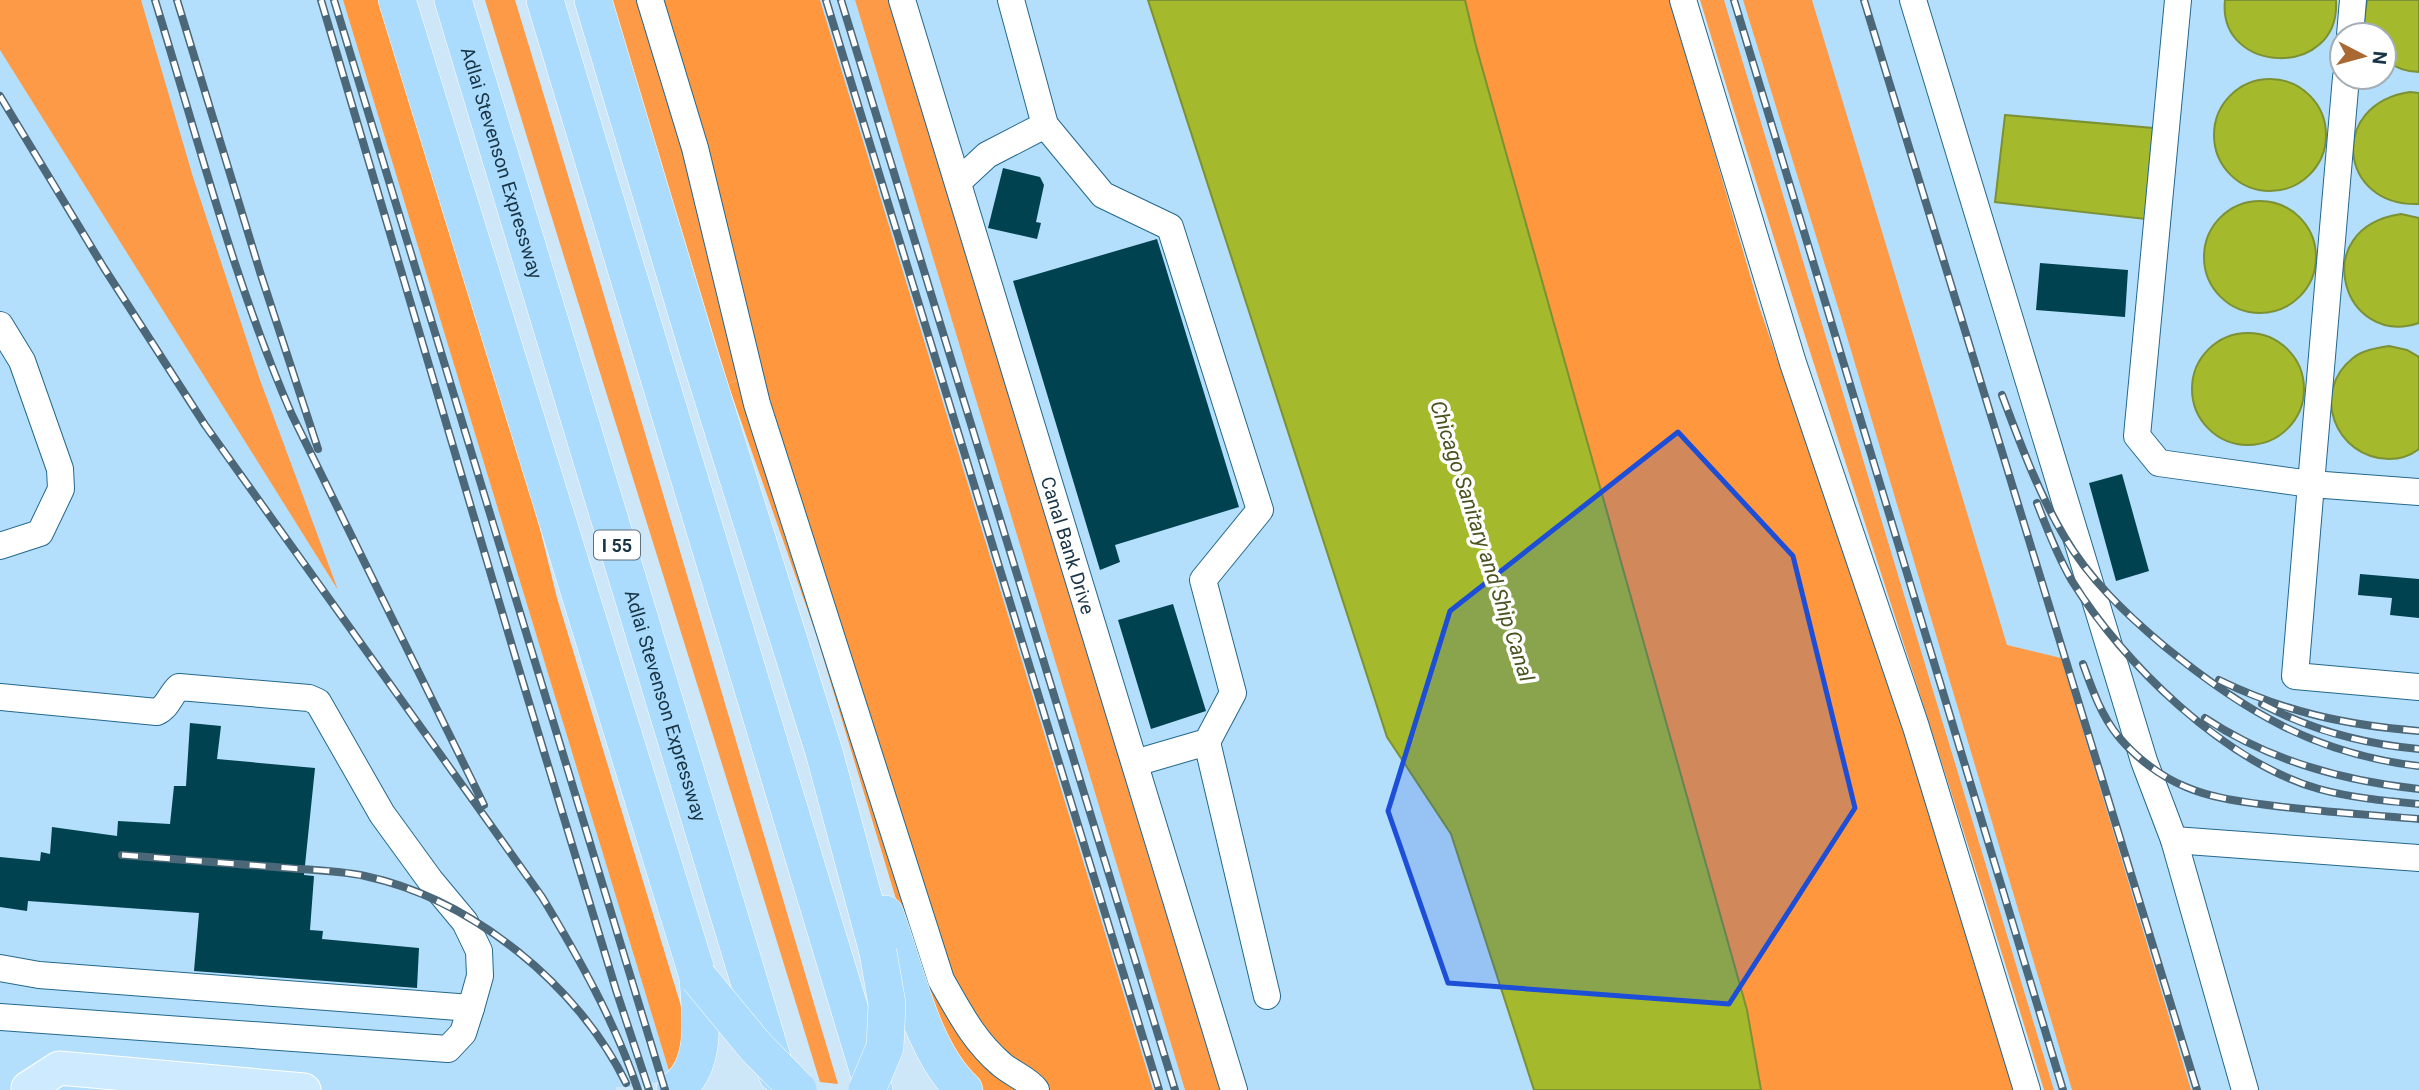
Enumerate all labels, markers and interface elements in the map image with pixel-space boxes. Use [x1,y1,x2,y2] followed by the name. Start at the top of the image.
[2328,21,2398,91] north arrow
[456,44,548,281] street label: Adlai Stevenson Expressway
[2367,50,2392,66] text: N
[1425,398,1539,685] water label: Chicago Sanitary and Ship Canal
[1036,474,1100,617] street label: Canal Bank Drive
[594,530,640,560] road number: I 55
[620,587,712,824] street label: Adlai Stevenson Expressway

